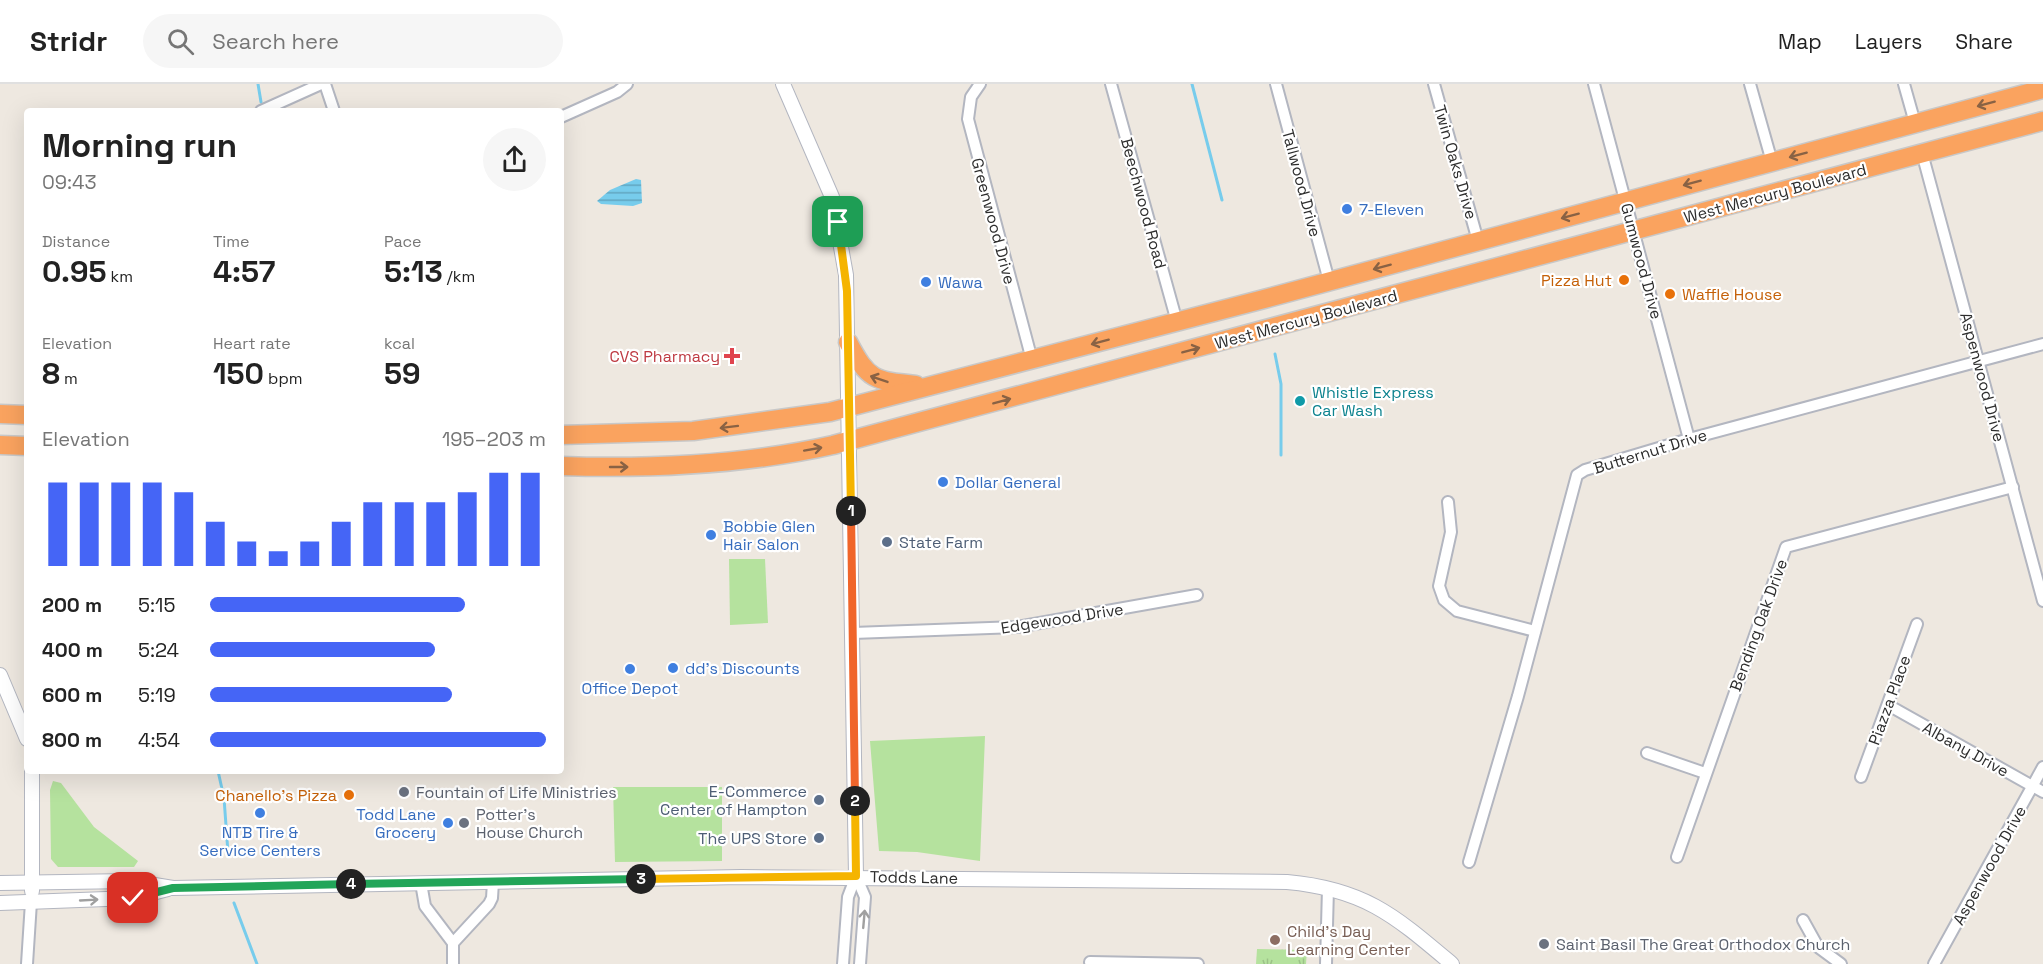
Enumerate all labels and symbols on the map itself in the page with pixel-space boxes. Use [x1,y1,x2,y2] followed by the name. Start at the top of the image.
[1977,99,1996,110] one-way arrow
[1429,103,1482,222] street label: Twin Oaks Drive
[1277,127,1326,239] street label: Tallwood Drive
[1116,135,1171,271] street label: Beechwood Road
[1789,150,1808,161] one-way arrow
[967,156,1021,287] street label: Greenwood Drive
[1681,159,1869,228] street label: West Mercury Boulevard
[1683,178,1702,190] one-way arrow
[812,196,863,247] pin
[1359,199,1424,220] place label: 7-Eleven
[1616,201,1667,321] street label: Gumwood Drive
[1340,202,1354,216] marker: 7-Eleven
[1561,211,1580,222] one-way arrow
[1373,261,1392,273] one-way arrow
[1541,270,1612,291] place label: Pizza Hut
[938,272,983,293] place label: Wawa
[1617,273,1631,287] marker: Pizza Hut
[919,275,933,289] marker: Wawa
[1682,284,1782,305] place label: Waffle House
[1212,285,1400,354] street label: West Mercury Boulevard
[1663,287,1677,301] marker: Waffle House
[1955,310,2010,444] street label: Aspenwood Drive
[1090,337,1109,348] one-way arrow
[1181,344,1200,355] one-way arrow
[609,346,720,367] place label: CVS Pharmacy
[725,349,739,363] marker: CVS Pharmacy
[870,373,889,384] one-way arrow
[1312,382,1434,421] place label: Whistle Express Car Wash
[992,394,1011,406] one-way arrow
[1293,394,1307,408] marker: Whistle Express Car Wash
[720,422,740,433] one-way arrow
[1591,424,1709,479] street label: Butternut Drive
[803,443,823,454] one-way arrow
[609,461,629,473] one-way arrow
[955,472,1061,493] place label: Dollar General
[936,475,950,489] marker: Dollar General
[836,496,866,526] pin: 1
[723,516,815,555] place label: Bobbie Glen Hair Salon
[704,528,718,542] marker: Bobbie Glen Hair Salon
[899,532,983,553] place label: State Farm
[880,535,894,549] marker: State Farm
[1725,556,1792,694] street label: Bending Oak Drive
[999,598,1125,639] street label: Edgewood Drive
[1863,652,1915,748] street label: Piazza Place
[685,658,800,679] place label: dd's Discounts
[666,661,680,675] marker: dd's Discounts
[623,662,637,676] marker: Office Depot
[582,678,678,699] place label: Office Depot
[1919,717,2013,782] street label: Albany Drive
[660,781,807,820] place label: E-Commerce Center of Hampton
[416,782,617,803] place label: Fountain of Life Ministries
[215,785,337,806] place label: Chanello’s Pizza
[397,785,411,799] marker: Fountain of Life Ministries
[840,786,870,816] pin: 2
[342,788,356,802] marker: Chanello’s Pizza
[812,793,826,807] marker: E-Commerce Center of Hampton
[1948,802,2031,929] street label: Aspenwood Drive
[356,804,436,843] place label: Todd Lane Grocery
[476,804,583,843] place label: Potter’s House Church
[253,806,267,820] marker: NTB Tire & Service Centers
[441,816,455,830] marker: Todd Lane Grocery
[457,816,471,830] marker: Potter’s House Church
[199,822,321,861] place label: NTB Tire & Service Centers
[698,828,807,849] place label: The UPS Store
[812,831,826,845] marker: The UPS Store
[626,864,656,894] pin: 3
[870,866,958,889] street label: Todds Lane
[336,869,366,899] pin: 4
[107,872,158,923] pin
[79,894,99,905] one-way arrow
[858,910,869,930] one-way arrow
[1287,921,1410,960] place label: Child's Day Learning Center
[1268,933,1282,947] marker: Child's Day Learning Center
[1556,934,1850,955] place label: Saint Basil The Great Orthodox Church
[1537,937,1551,951] marker: Saint Basil The Great Orthodox Church

